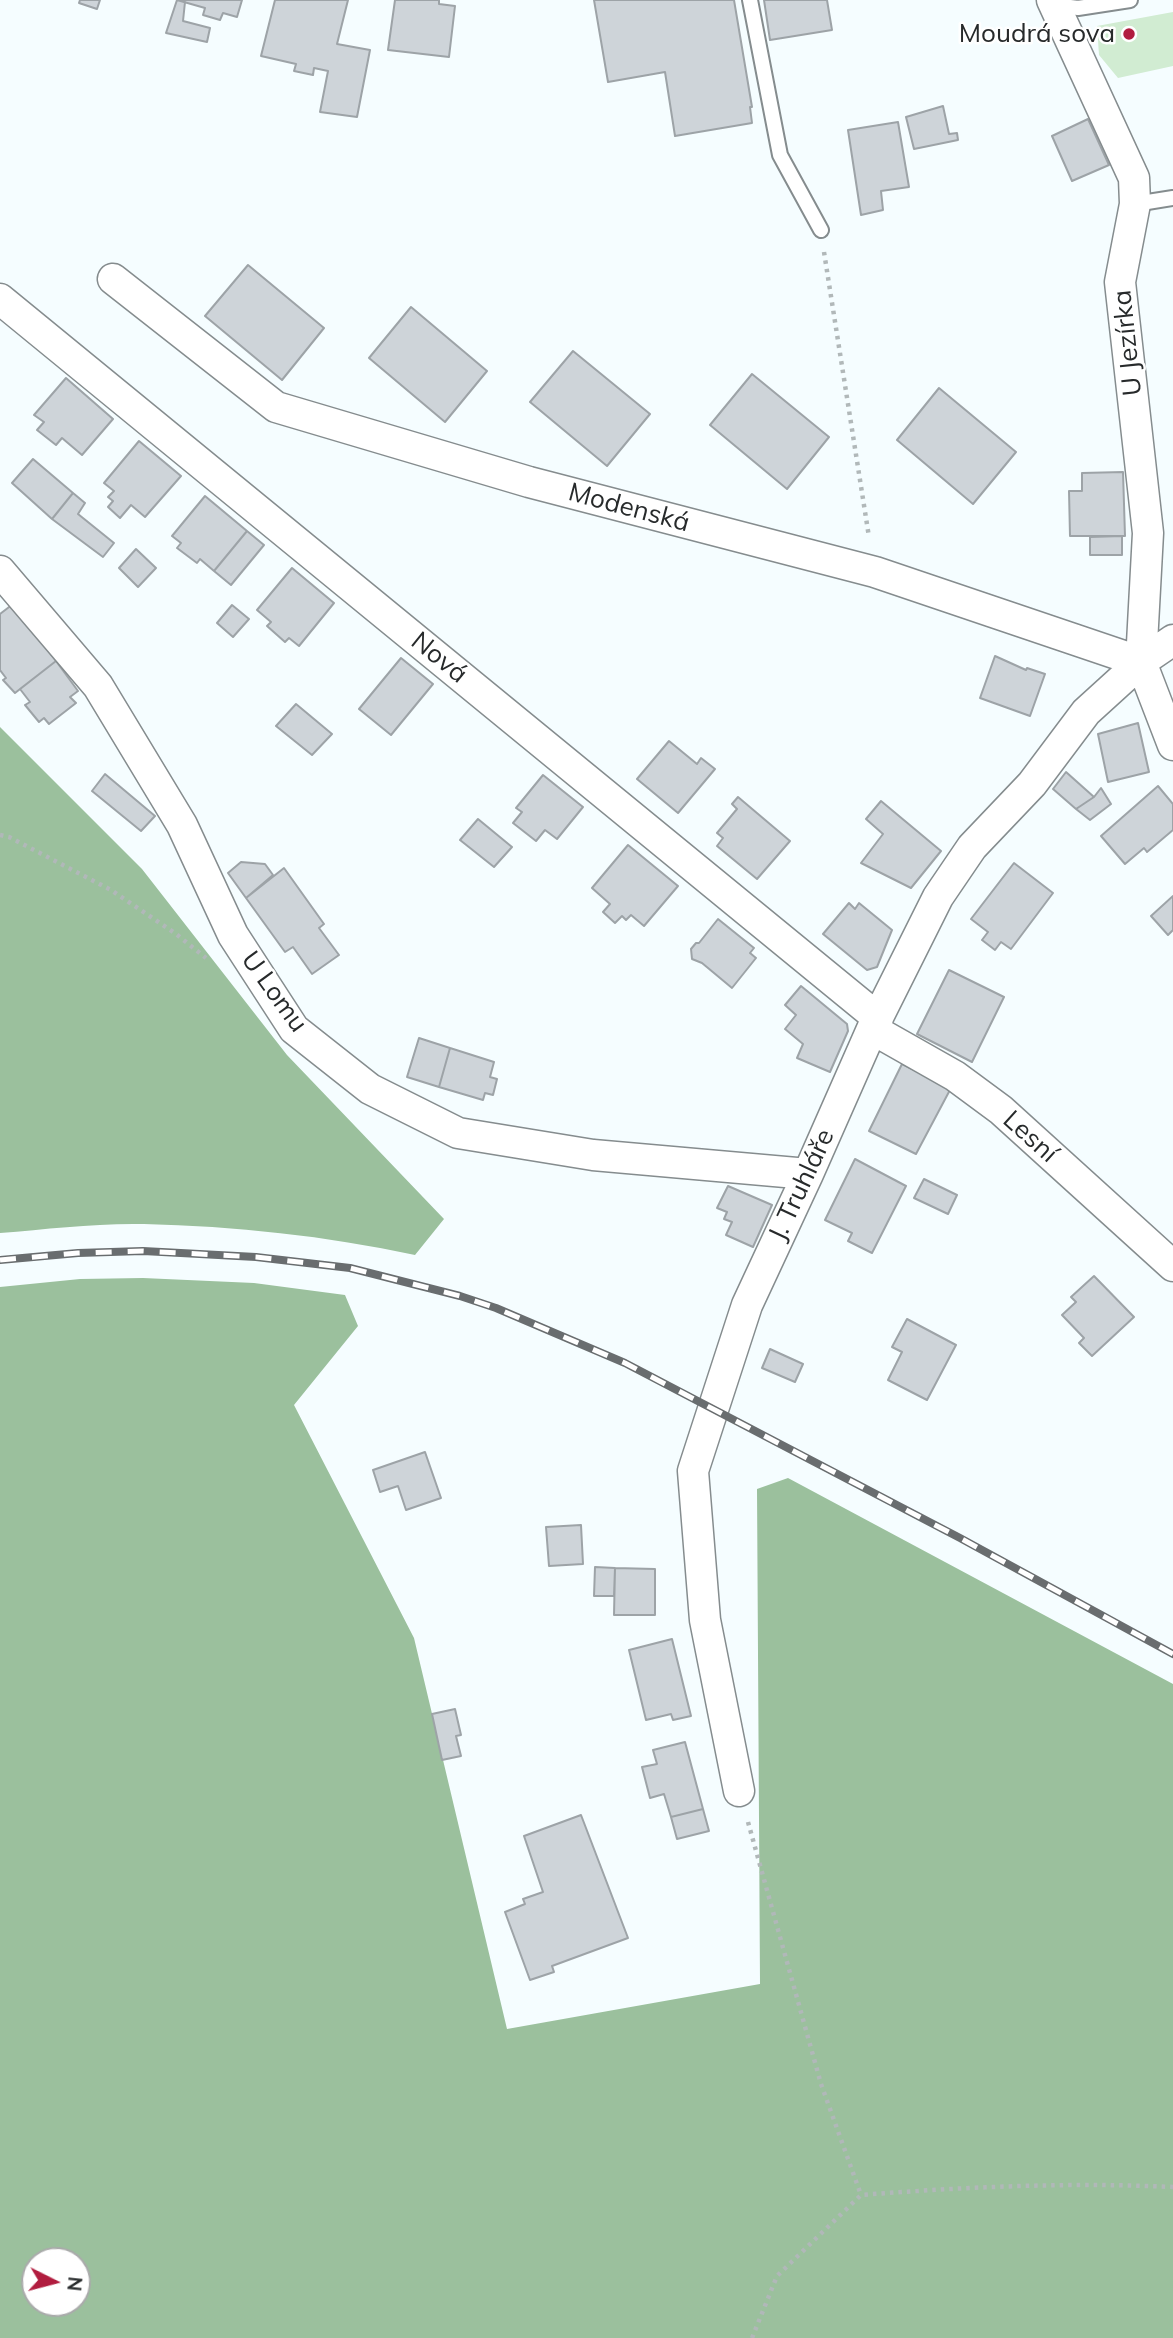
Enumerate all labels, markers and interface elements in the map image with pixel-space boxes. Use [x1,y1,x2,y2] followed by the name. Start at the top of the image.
[959,18,1115,50] place label: Moudrá sova
[1121,26,1137,42] marker: Moudrá sova
[1107,288,1149,398] street label: U Jezírka
[565,477,693,539] street label: Modenská
[405,626,473,690] street label: Nová
[234,945,314,1039] street label: U Lomu
[996,1104,1064,1170] street label: Lesní
[763,1124,841,1246] street label: J. Truhláře
[21,2247,91,2317] north arrow
[62,2276,88,2292] text: N

